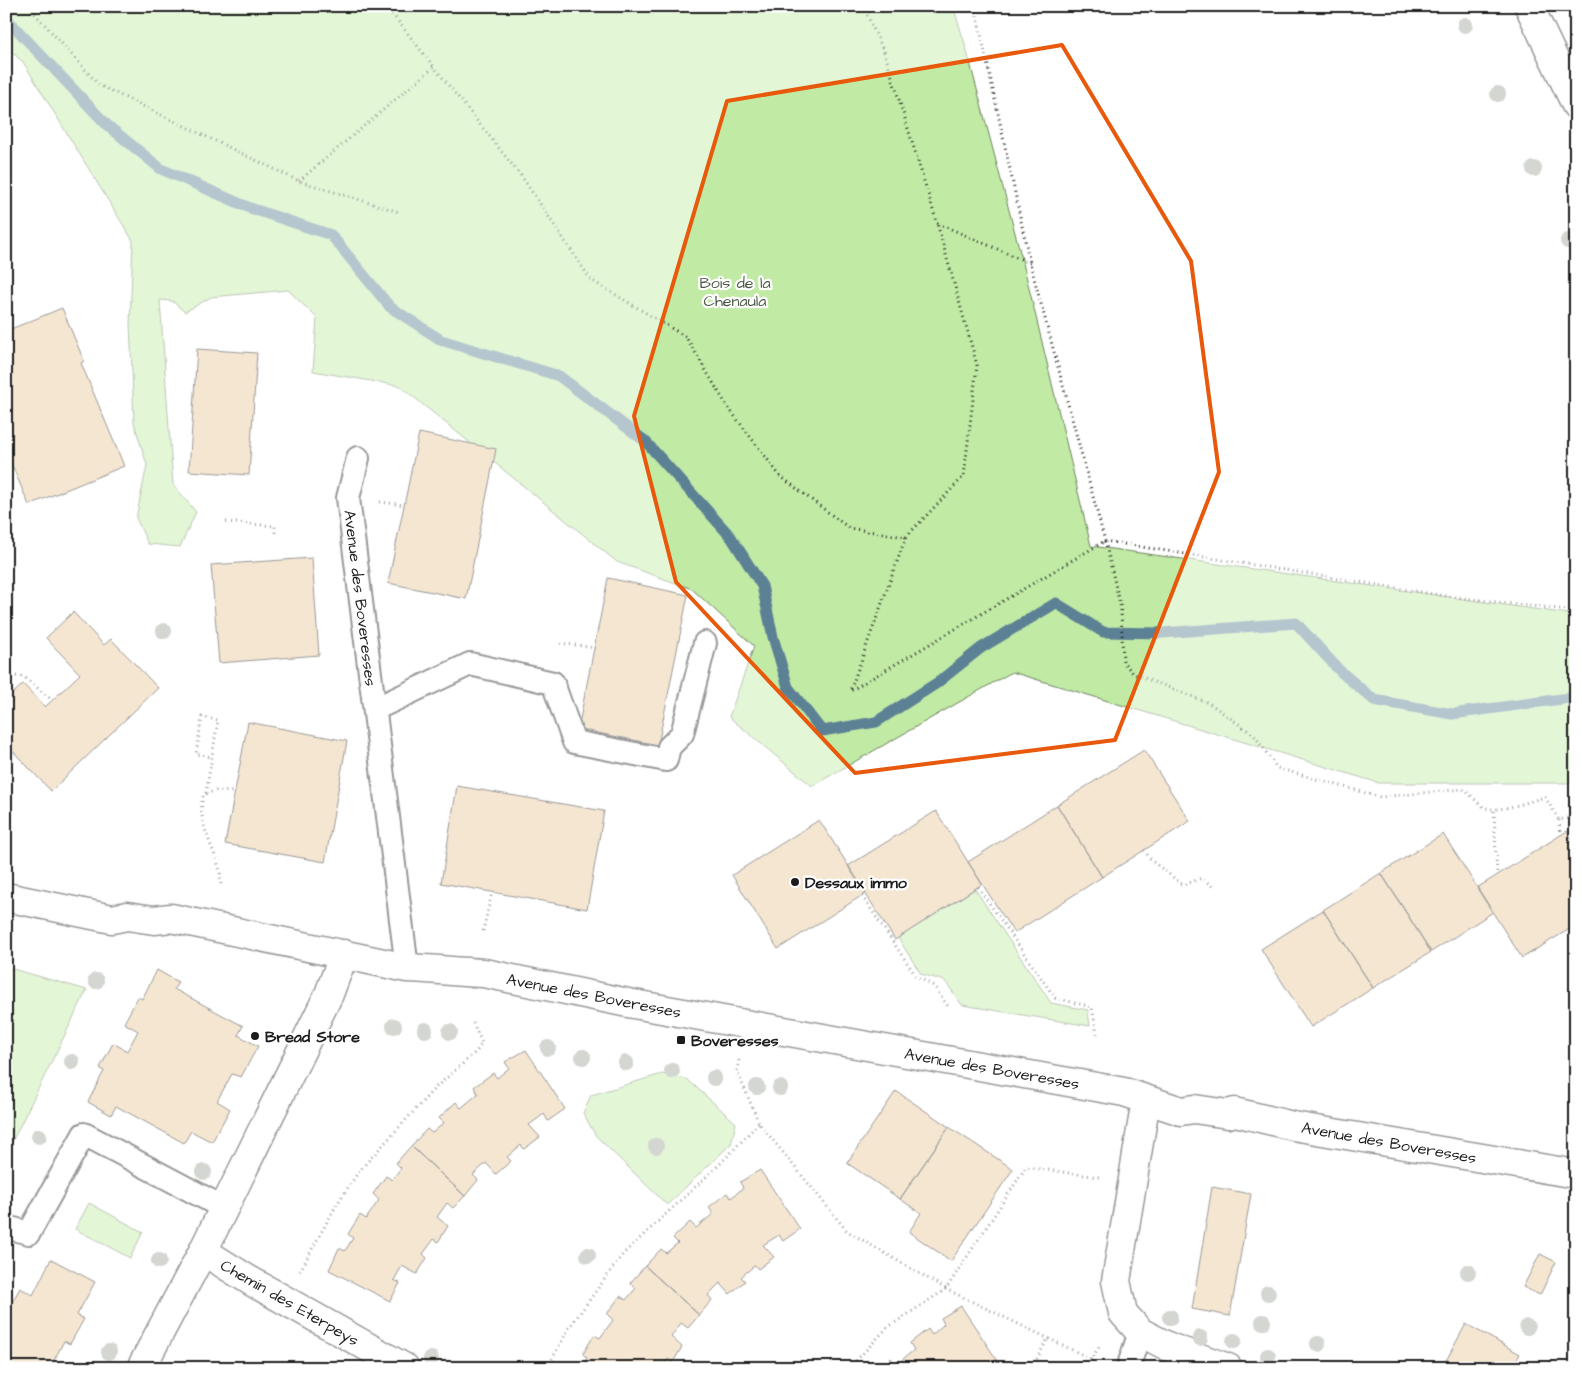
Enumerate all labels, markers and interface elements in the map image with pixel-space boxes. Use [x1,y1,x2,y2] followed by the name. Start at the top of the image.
[699,272,771,312] park label: Bois de la Chenaula
[338,509,382,687] street label: Avenue des Boveresses
[805,872,908,894] place label: Dessaux immo
[789,876,801,888] marker: Dessaux immo
[505,968,683,1024] street label: Avenue des Boveresses
[265,1026,360,1048] place label: Bread Store
[249,1030,261,1042] marker: Bread Store
[691,1030,779,1052] place label: Boveresses
[675,1034,687,1046] marker: Boveresses
[903,1043,1081,1095] street label: Avenue des Boveresses
[1300,1117,1478,1169] street label: Avenue des Boveresses
[216,1254,363,1352] street label: Chemin des Eterpeys

